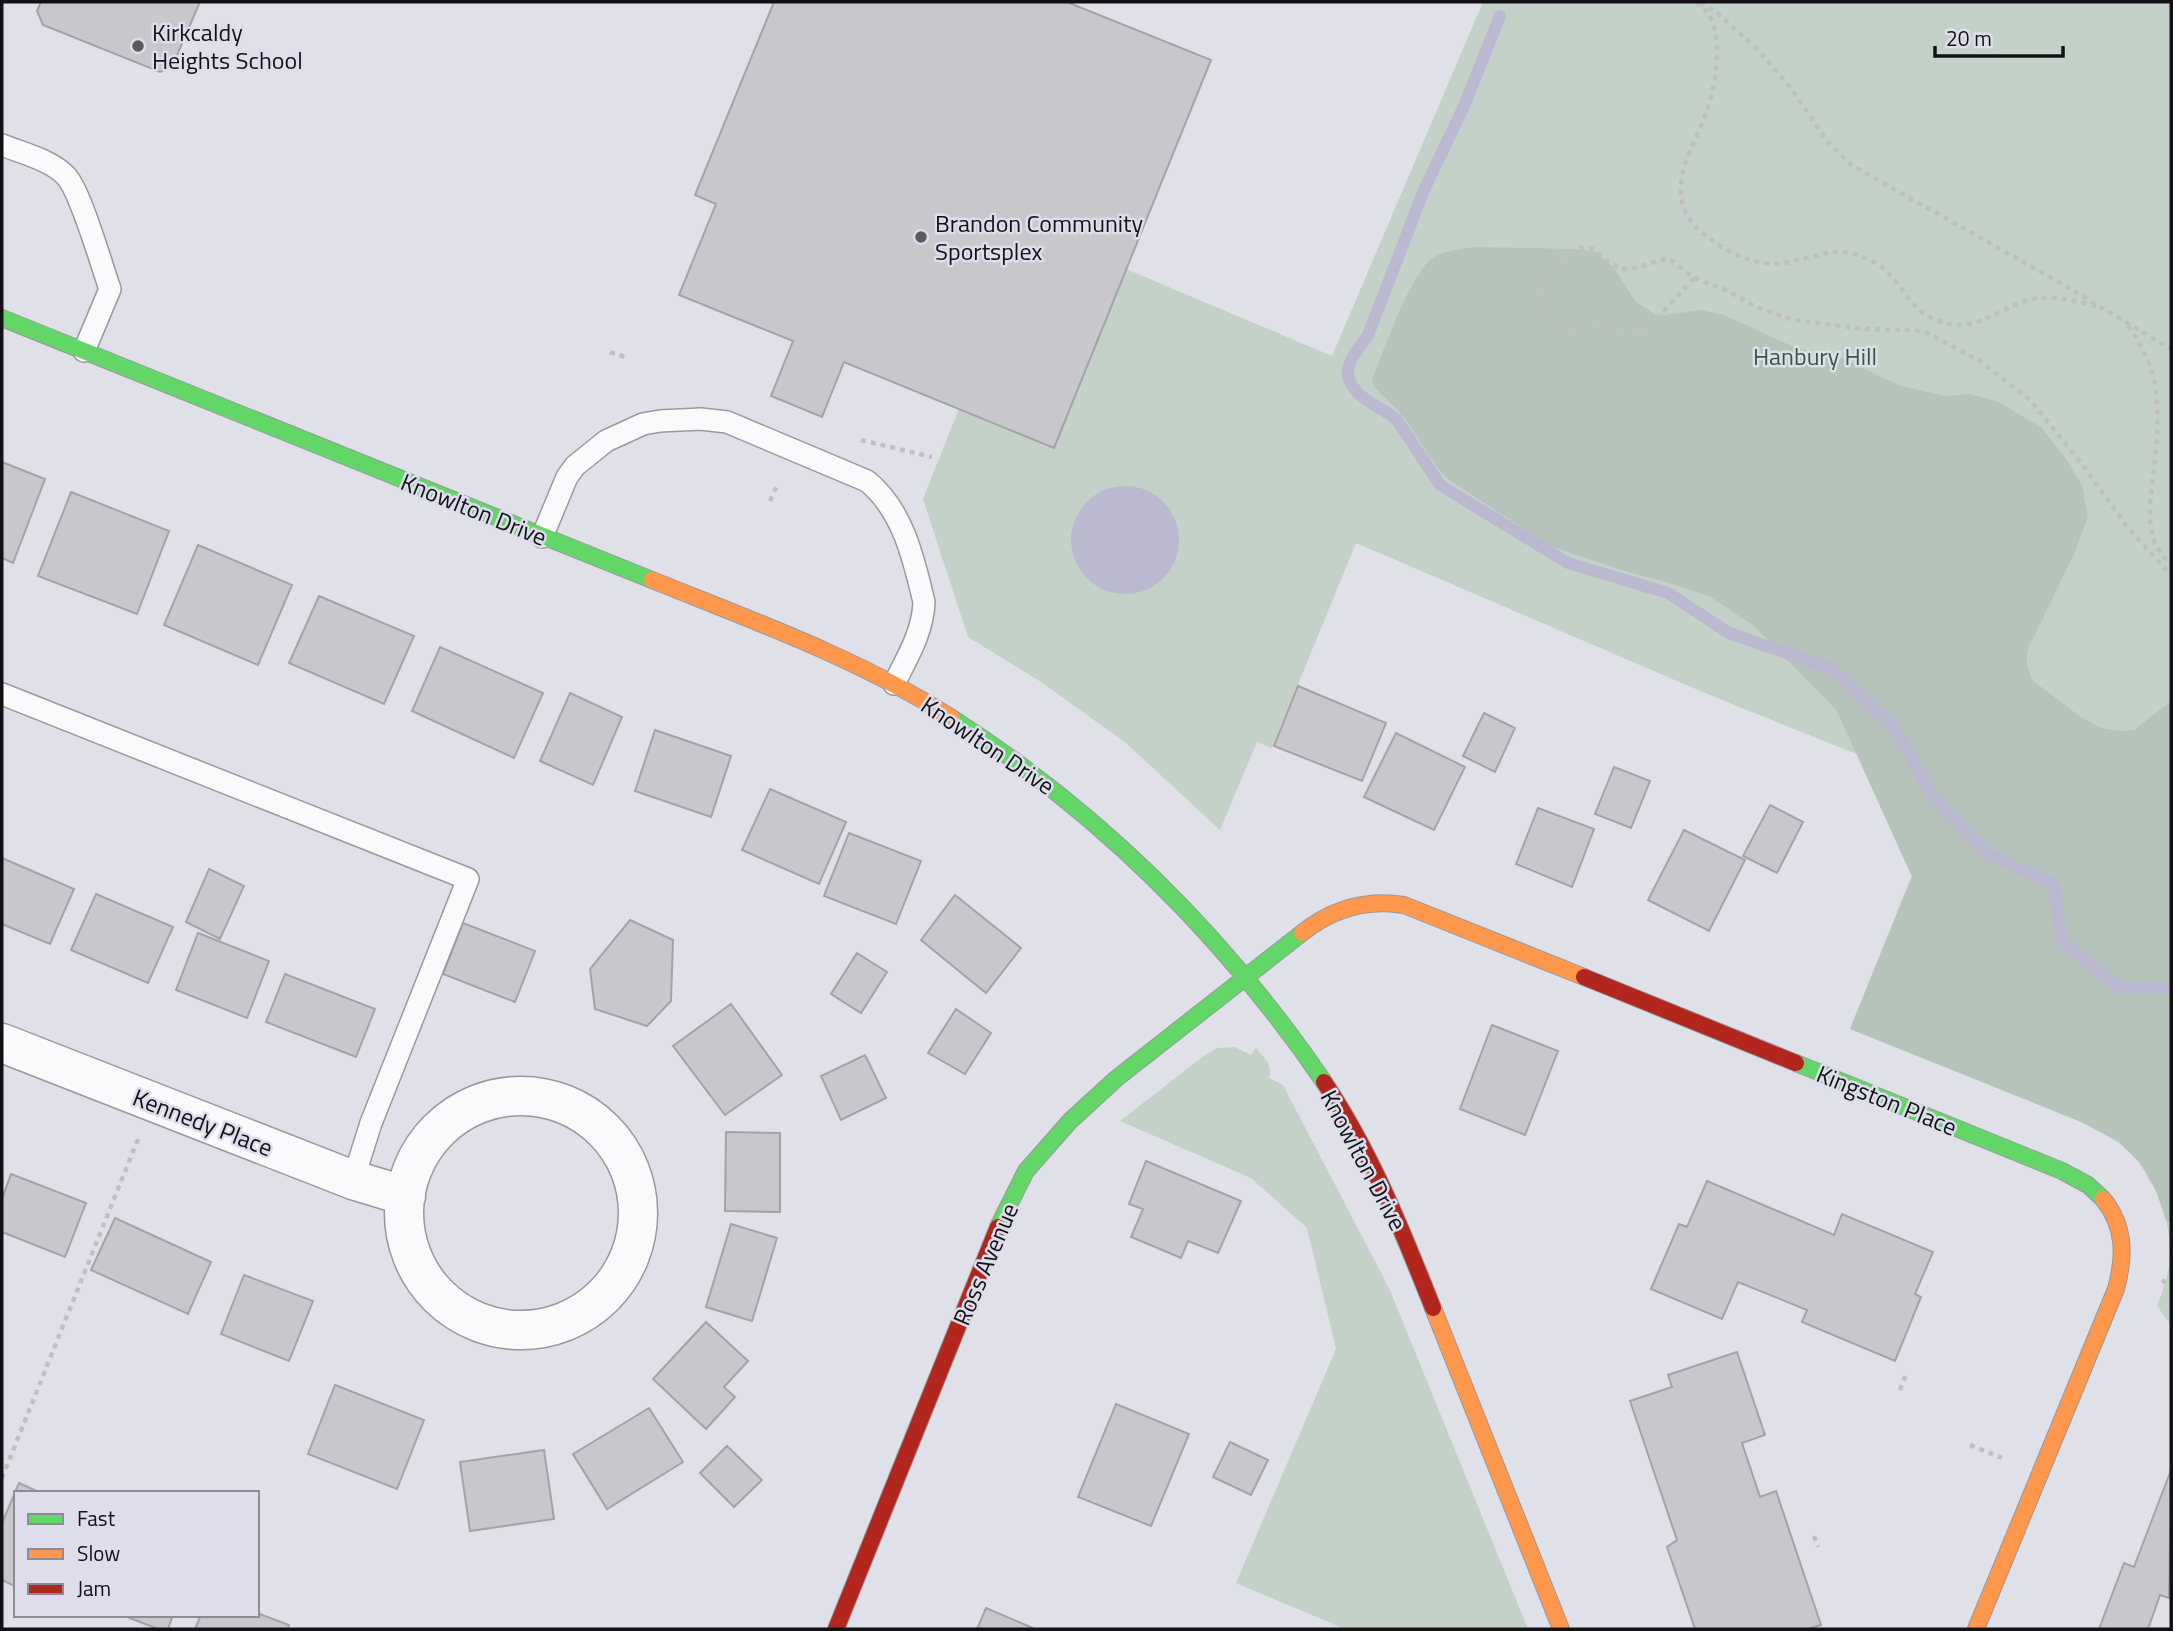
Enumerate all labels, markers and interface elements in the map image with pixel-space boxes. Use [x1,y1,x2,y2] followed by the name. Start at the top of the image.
[152,14,303,78] place label: Kirkcaldy Heights School
[1935,14,2063,58] scale bar
[1946,22,1992,54] text: 20 m
[130,38,146,54] marker: Kirkcaldy Heights School
[935,205,1143,269] place label: Brandon Community Sportsplex
[913,229,929,245] marker: Brandon Community Sportsplex
[1753,338,1877,374] park label: Hanbury Hill
[396,463,552,555] street label: Knowlton Drive
[914,687,1062,803] street label: Knowlton Drive
[1811,1055,1963,1145] street label: Kingston Place
[128,1079,278,1165] street label: Kennedy Place
[1312,1083,1416,1237] street label: Knowlton Drive
[943,1197,1027,1331] street label: Ross Avenue
[14,1491,259,1617] legend
[77,1502,116,1534] text: Fast
[77,1537,120,1569] text: Slow
[77,1572,111,1604] text: Jam

